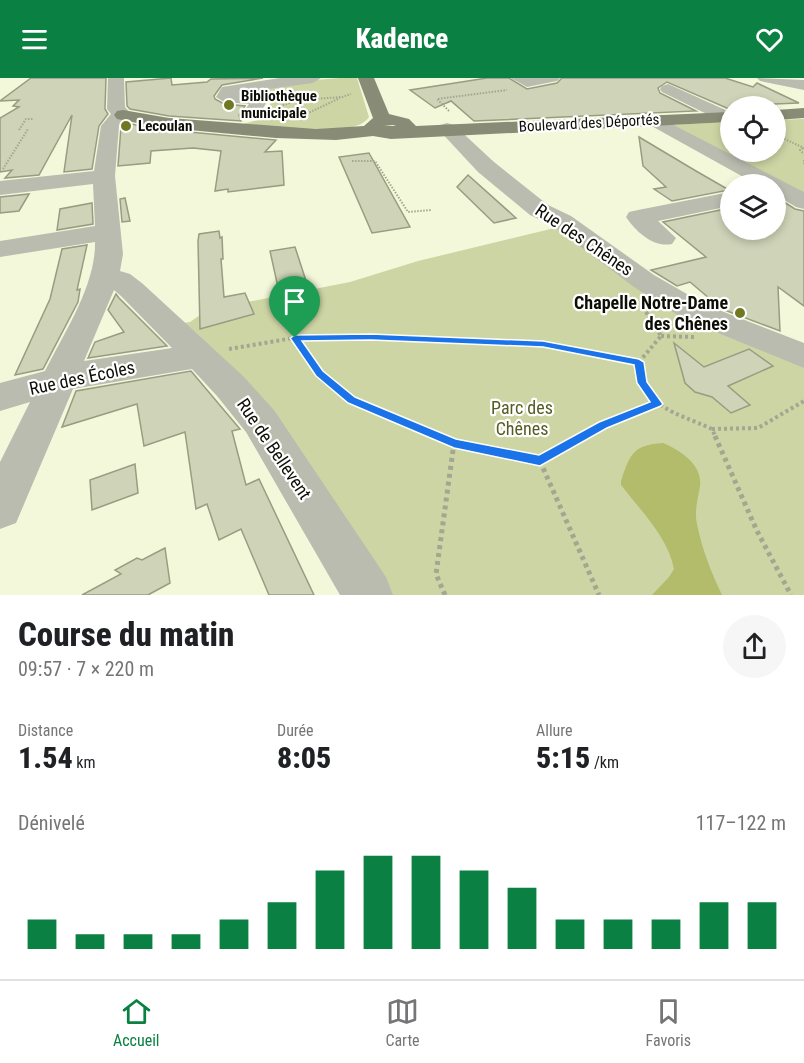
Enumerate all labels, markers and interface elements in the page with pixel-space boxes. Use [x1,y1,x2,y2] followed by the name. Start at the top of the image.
[18,23,51,56] icon: menu
[356,23,448,55] text: Kadence
[753,23,786,56] icon: heart
[241,87,317,122] place label: Bibliothèque municipale
[720,96,786,240] map controls
[720,96,786,162] button: locate
[222,98,236,112] marker: Bibliothèque municipale
[518,110,660,136] street label: Boulevard des Déportés
[138,117,192,135] place label: Lecoulan
[119,119,133,133] marker: Lecoulan
[720,174,786,240] button: layers
[531,199,637,280] street label: Rue des Chênes
[269,276,320,338] pin
[278,285,311,318] icon: arrive
[574,292,728,334] place label: Chapelle Notre-Dame des Chênes
[733,306,747,320] marker: Chapelle Notre-Dame des Chênes
[27,356,137,399] street label: Rue des Écoles
[233,394,316,503] street label: Rue de Bellevent
[491,397,553,439] park label: Parc des Chênes
[18,615,234,654] text: Course du matin
[723,615,786,678] button: share
[18,657,154,681] text: 09:57 · 7 × 220 m
[18,721,73,740] text: Distance
[277,721,314,740] text: Durée
[536,721,573,740] text: Allure
[18,740,73,775] text: 1.54
[277,740,331,775] text: 8:05
[536,740,590,775] text: 5:15
[73,753,96,772] text: km
[590,753,619,772] text: /km
[18,811,85,835] text: Dénivelé
[696,811,786,835] text: 117–122 m
[113,995,160,1050] tab: Accueil
[385,995,420,1050] tab: Carte
[645,995,691,1050] tab: Favoris

